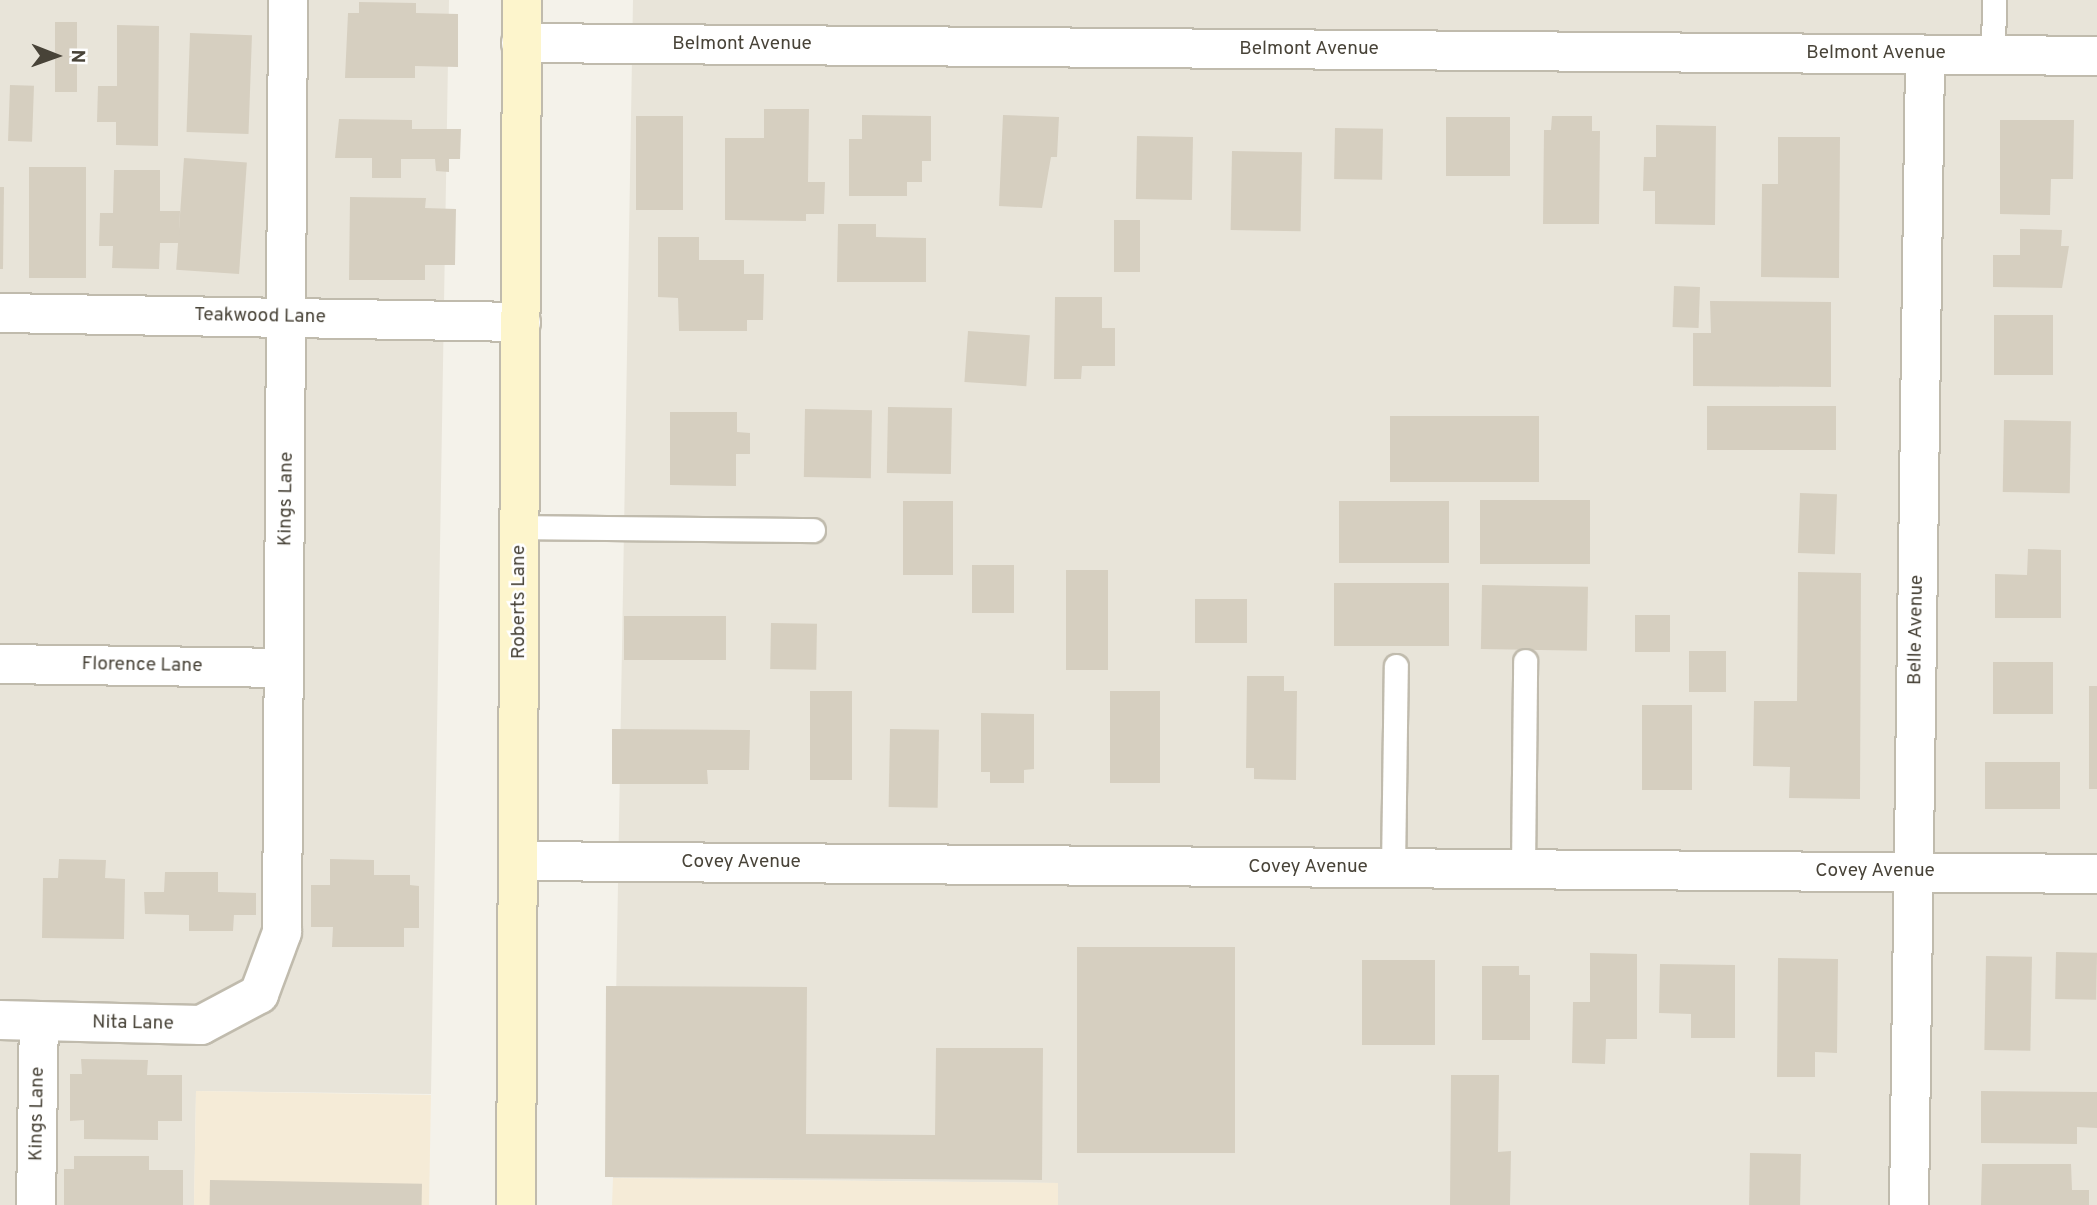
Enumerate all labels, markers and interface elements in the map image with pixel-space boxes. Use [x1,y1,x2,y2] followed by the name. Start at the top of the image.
[21,21,91,91] north arrow
[672,34,812,56] street label: Belmont Avenue
[1239,39,1379,61] street label: Belmont Avenue
[1806,43,1946,65] street label: Belmont Avenue
[65,49,89,63] text: N
[194,304,326,330] street label: Teakwood Lane
[275,452,299,546] street label: Kings Lane
[509,545,531,659] street label: Roberts Lane
[1905,574,1929,686] street label: Belle Avenue
[81,654,203,678] street label: Florence Lane
[681,852,801,874] street label: Covey Avenue
[1248,857,1368,879] street label: Covey Avenue
[1815,861,1935,883] street label: Covey Avenue
[92,1012,174,1036] street label: Nita Lane
[26,1067,50,1161] street label: Kings Lane

